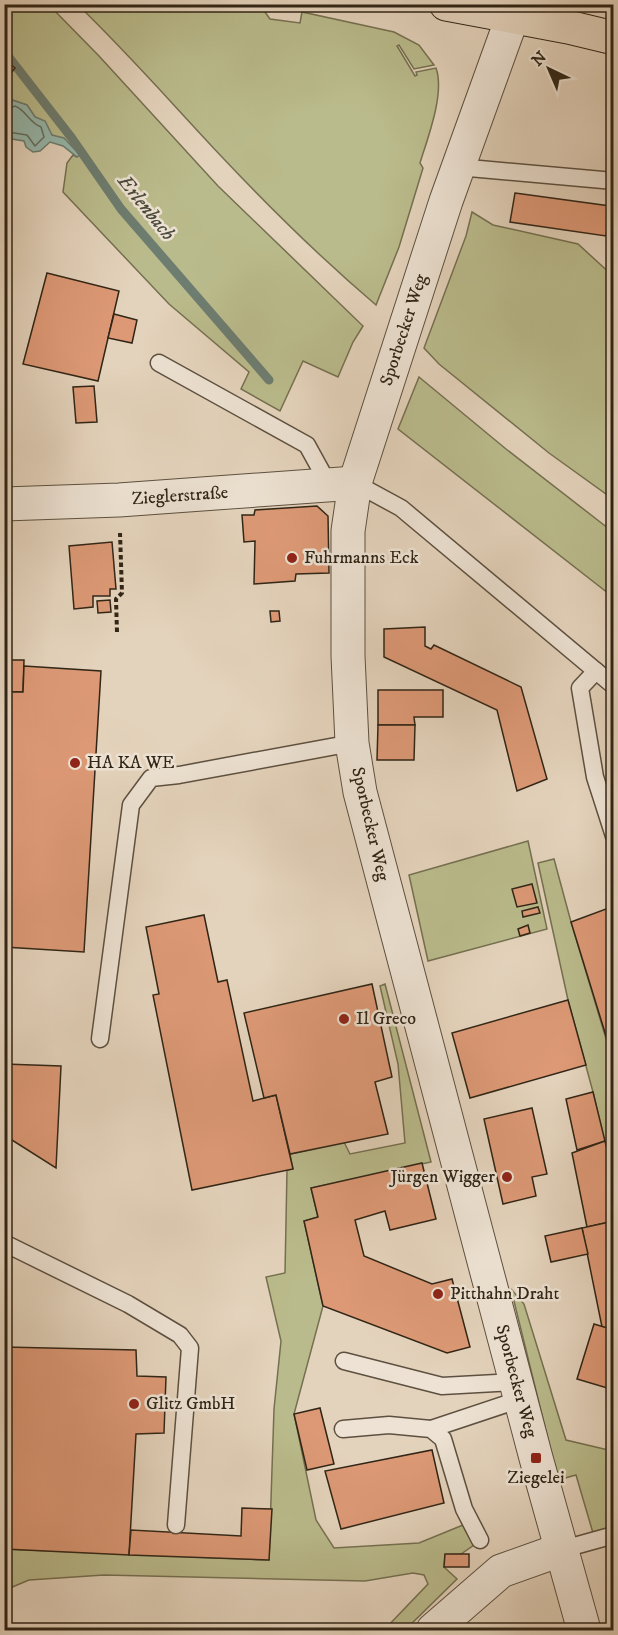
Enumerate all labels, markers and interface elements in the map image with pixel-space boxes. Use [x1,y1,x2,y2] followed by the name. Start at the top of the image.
[519,39,579,99] north arrow
[528,47,551,71] text: N
[111,169,180,246] water label: Erlenbach
[376,271,432,389] street label: Sporbecker Weg
[131,482,229,510] street label: Zieglerstraße
[304,547,419,569] place label: Fuhrmanns Eck
[285,551,299,565] marker: Fuhrmanns Eck
[87,752,175,774] place label: HA KA WE
[68,756,82,770] marker: HA KA WE
[346,765,394,883] street label: Sporbecker Weg
[356,1008,416,1030] place label: Il Greco
[337,1012,351,1026] marker: Il Greco
[389,1166,495,1188] place label: Jürgen Wigger
[500,1170,514,1184] marker: Jürgen Wigger
[450,1283,559,1305] place label: Pitthahn Draht
[431,1287,445,1301] marker: Pitthahn Draht
[490,1322,542,1440] street label: Sporbecker Weg
[146,1393,235,1415] place label: Glitz GmbH
[127,1397,141,1411] marker: Glitz GmbH
[529,1451,543,1465] marker: Ziegelei
[507,1467,565,1489] place label: Ziegelei

